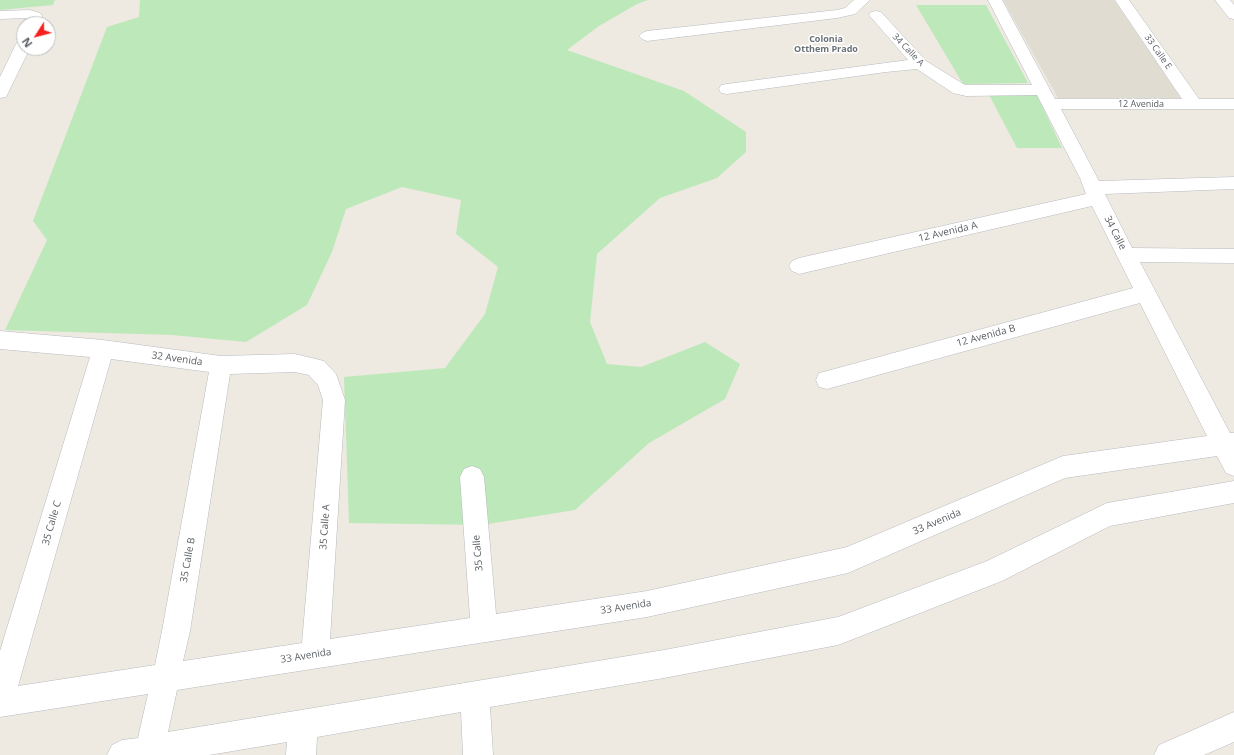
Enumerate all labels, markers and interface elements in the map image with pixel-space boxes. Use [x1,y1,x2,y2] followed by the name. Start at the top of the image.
[16,16,56,56] north arrow
[890,32,926,68] street label: 34 Calle A
[1142,32,1174,72] street label: 33 Calle E
[794,34,858,55] district label: Colonia Otthem Prado
[18,35,35,51] text: N
[1118,99,1164,109] street label: 12 Avenida
[1101,214,1129,252] street label: 34 Calle
[917,219,979,245] street label: 12 Avenida A
[955,322,1017,350] street label: 12 Avenida B
[151,349,203,369] street label: 32 Avenida
[40,500,64,546] street label: 35 Calle C
[317,504,333,550] street label: 35 Calle A
[911,506,963,538] street label: 33 Avenida
[470,534,486,572] street label: 35 Calle
[178,536,198,584] street label: 35 Calle B
[600,597,652,617] street label: 33 Avenida
[280,646,332,666] street label: 33 Avenida

